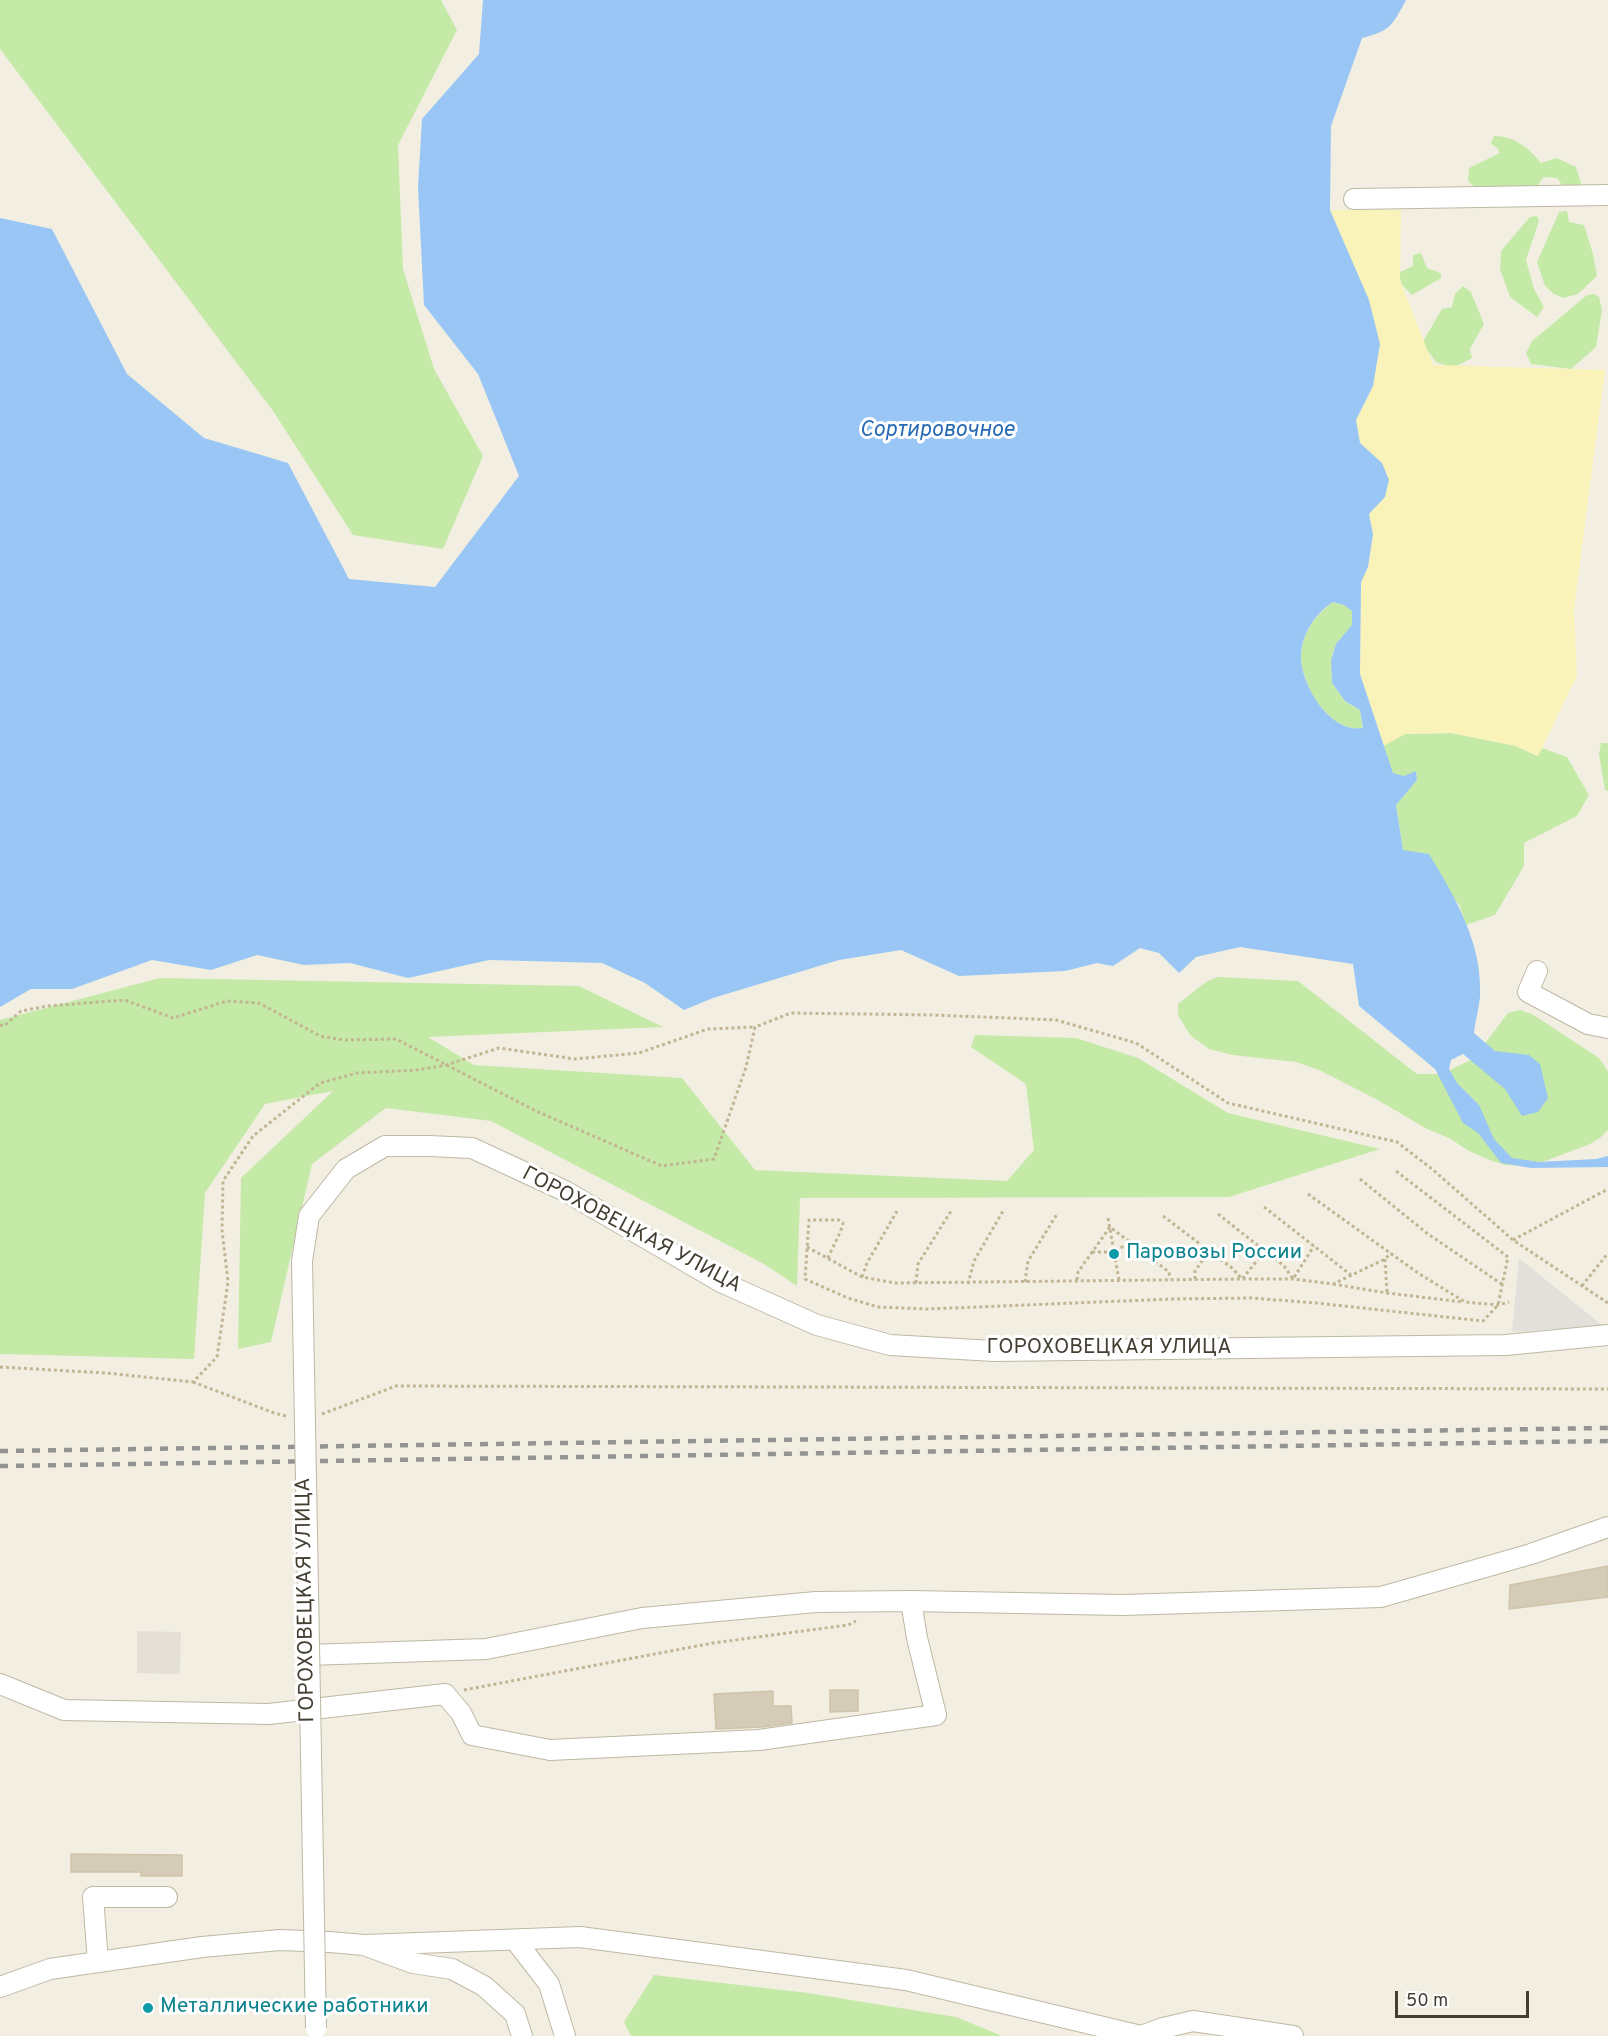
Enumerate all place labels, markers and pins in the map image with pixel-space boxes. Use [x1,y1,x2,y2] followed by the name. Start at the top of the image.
[1126,1241,1302,1267] place label: Паровозы России
[1107,1247,1121,1261] marker: Паровозы России
[160,1995,429,2021] place label: Металлические работники
[141,2001,155,2015] marker: Металлические работники

